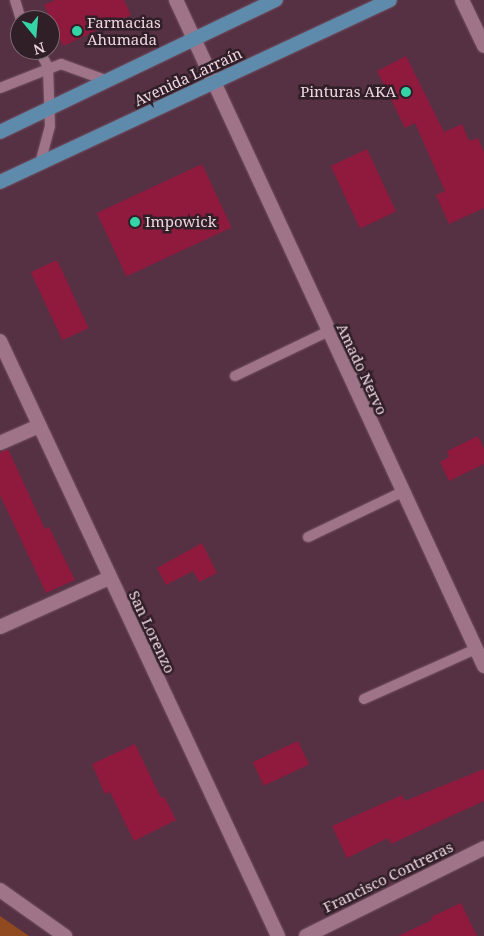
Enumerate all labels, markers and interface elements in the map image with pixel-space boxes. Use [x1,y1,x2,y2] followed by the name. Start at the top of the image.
[10,10,60,60] north arrow
[87,13,161,48] place label: Farmacias Ahumada
[71,25,83,37] marker: Farmacias Ahumada
[31,38,47,60] text: N
[131,44,245,110] street label: Avenida Larraín
[300,83,396,101] place label: Pinturas AKA
[400,86,412,98] marker: Pinturas AKA
[145,213,216,231] place label: Impowick
[129,216,141,228] marker: Impowick
[333,320,391,418] street label: Amado Nervo
[125,588,179,676] street label: San Lorenzo
[320,838,456,916] street label: Francisco Contreras

